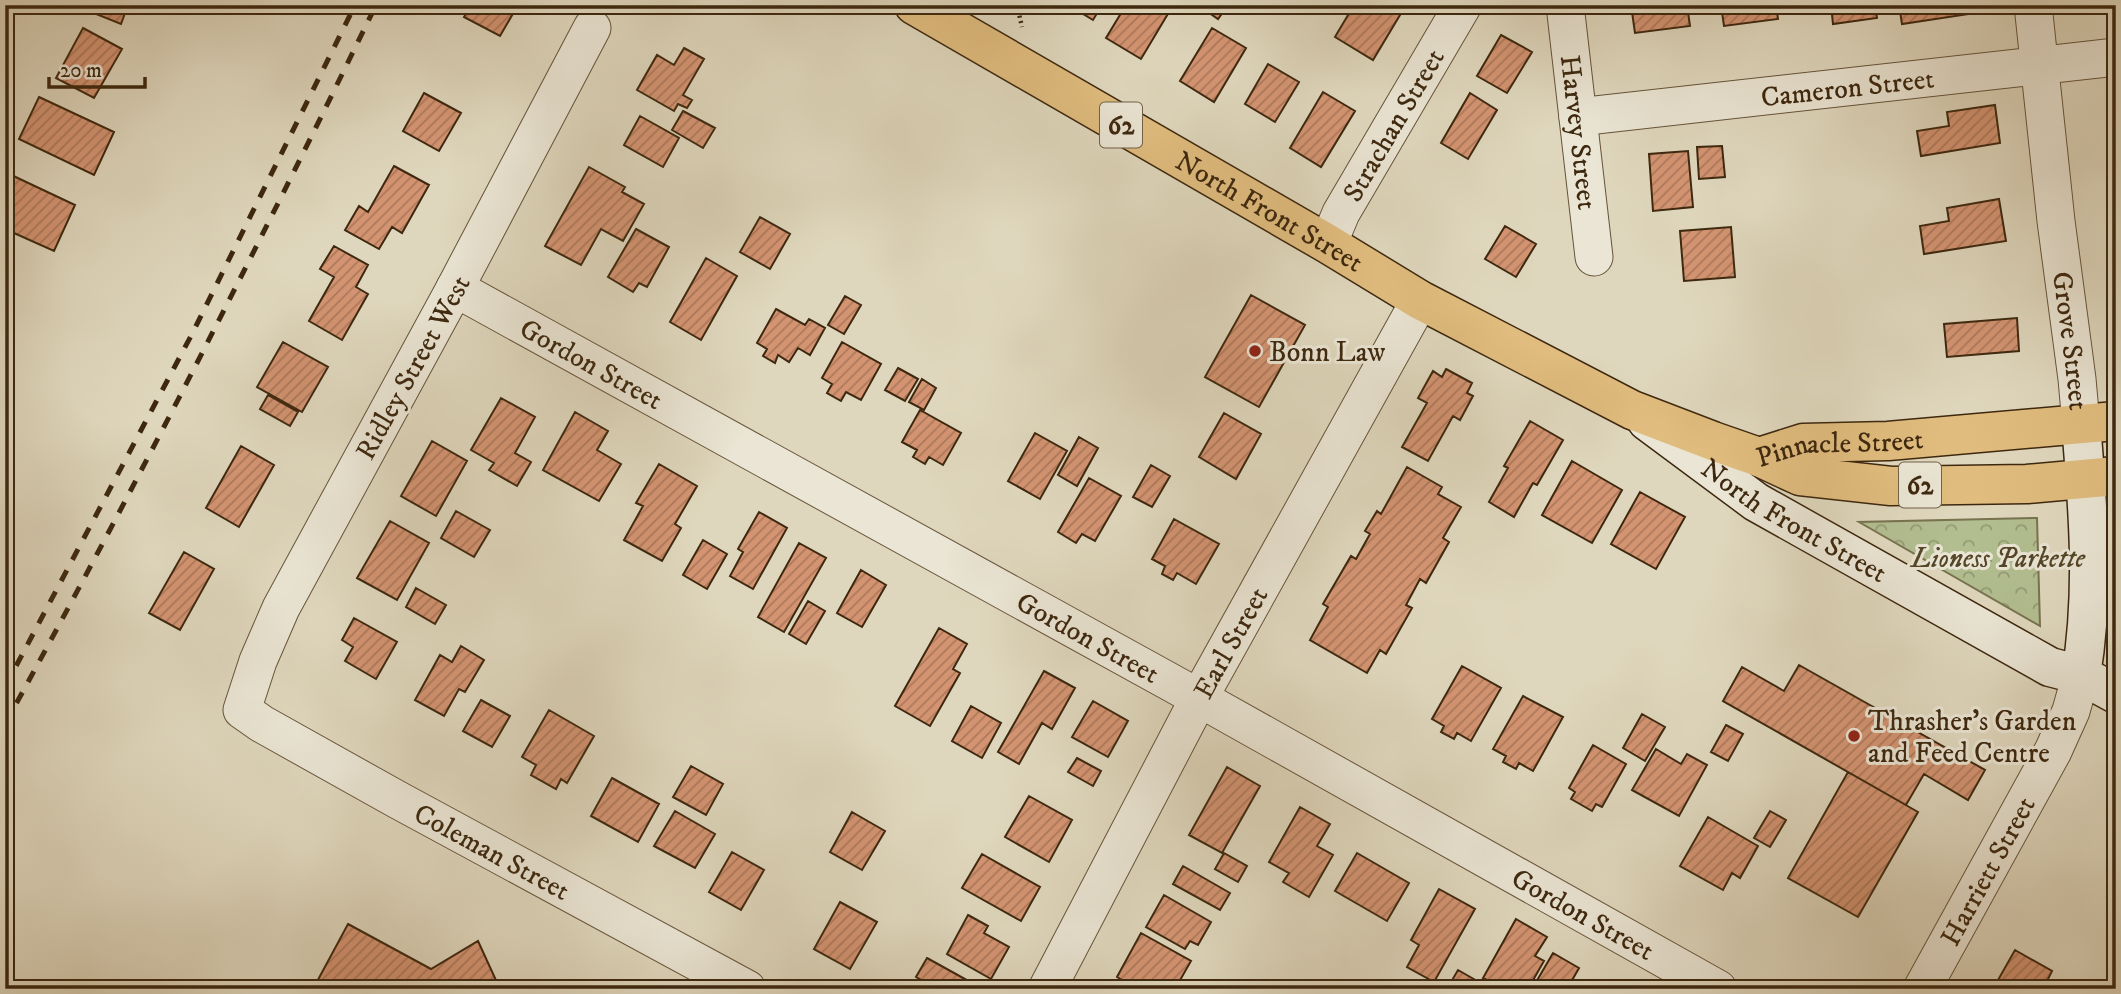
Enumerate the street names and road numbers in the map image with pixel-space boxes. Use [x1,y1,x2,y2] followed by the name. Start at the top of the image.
[1336,43,1453,208] street label: Strachan Street
[1552,53,1604,212] street label: Harvey Street
[1759,61,1936,115] street label: Cameron Street
[1100,102,1142,148] road number: 62
[1169,144,1369,280] street label: North Front Street
[348,269,478,466] street label: Ridley Street West
[2044,269,2096,412] street label: Grove Street
[513,311,669,418] street label: Gordon Street
[1752,422,1925,476] street label: Pinnacle Street
[1694,451,1893,591] street label: North Front Street
[1899,463,1941,508] road number: 62
[1186,581,1276,705] street label: Earl Street
[1010,585,1165,692] street label: Gordon Street
[1933,791,2044,952] street label: Harriett Street
[408,796,576,909] street label: Coleman Street
[1505,861,1660,969] street label: Gordon Street

